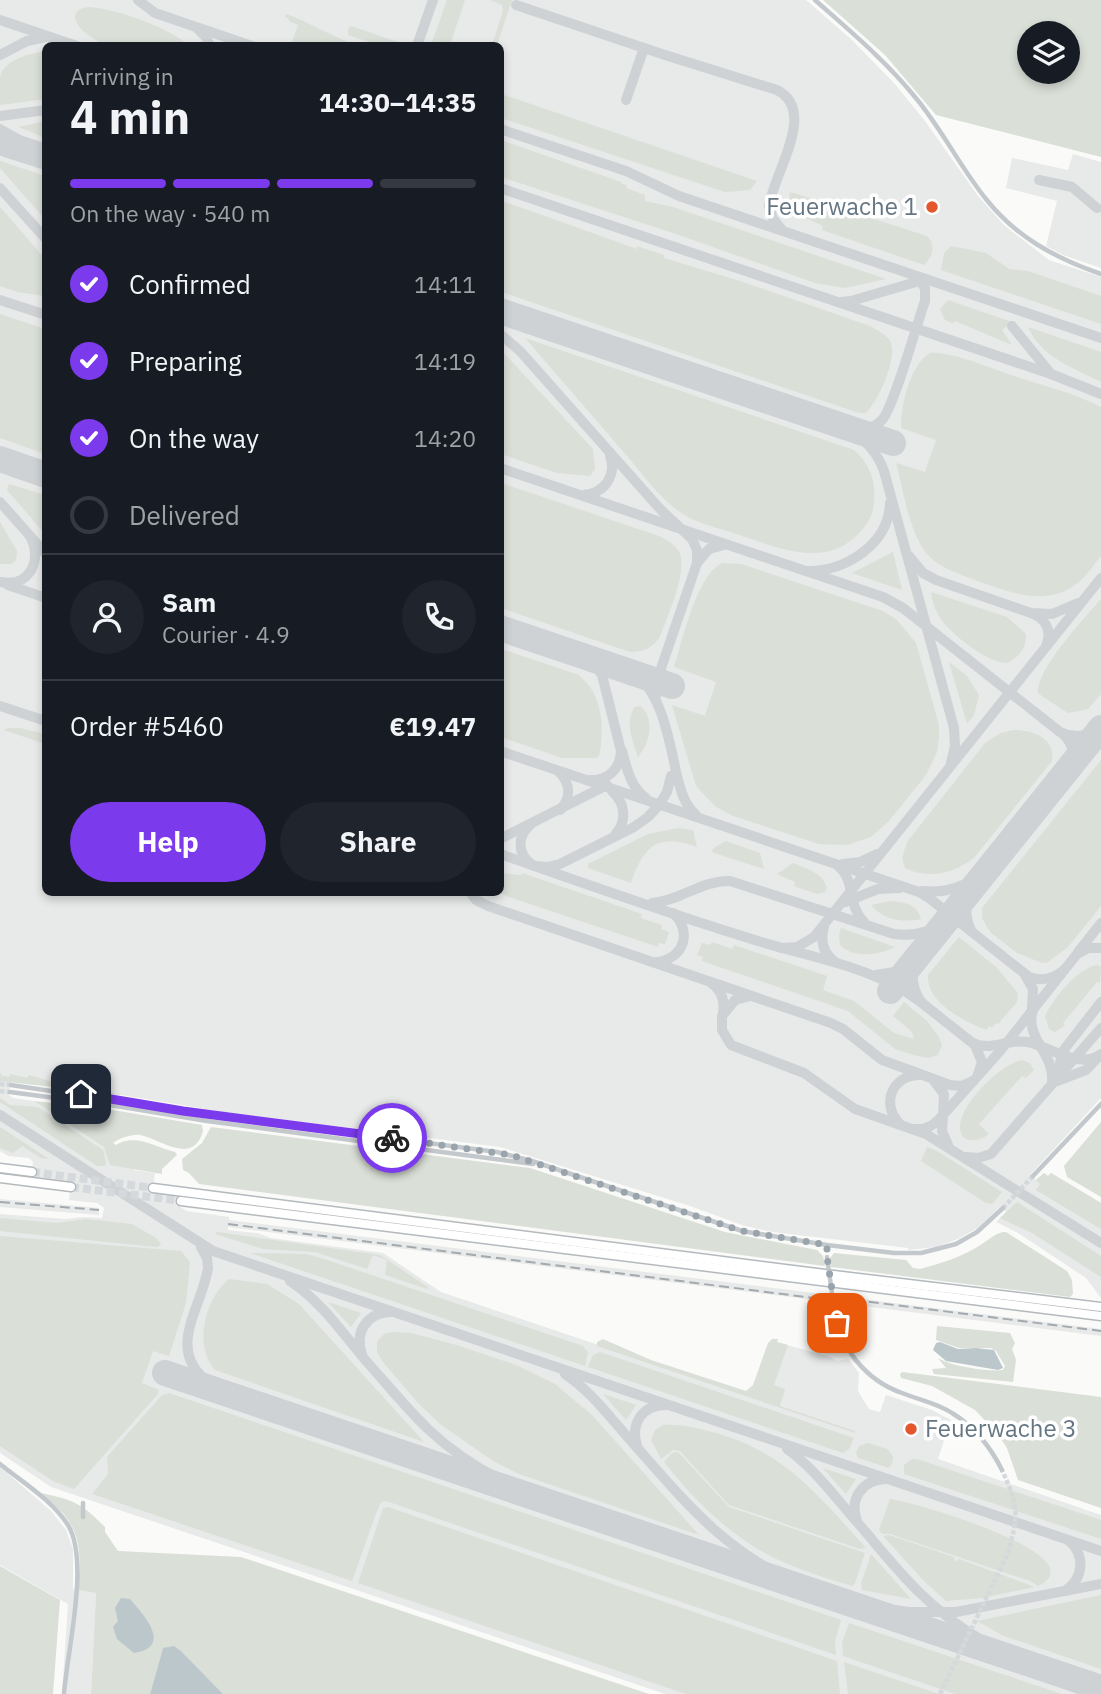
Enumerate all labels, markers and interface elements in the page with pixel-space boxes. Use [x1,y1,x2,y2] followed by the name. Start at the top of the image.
[1017,21,1080,84] map controls
[1017,21,1080,84] button: layers
[70,61,174,91] text: Arriving in
[319,85,476,119] text: 14:30–14:35
[70,87,190,147] text: 4 min
[766,190,918,222] place label: Feuerwache 1
[70,198,270,228] text: On the way · 540 m
[924,199,940,215] marker: Feuerwache 1
[70,265,108,303] icon: check
[129,267,251,301] text: Confirmed
[414,269,476,299] text: 14:11
[70,342,108,380] icon: check
[129,344,242,378] text: Preparing
[414,346,476,376] text: 14:19
[70,419,108,457] icon: check
[129,421,259,455] text: On the way
[414,423,476,453] text: 14:20
[129,498,240,532] text: Delivered
[70,580,144,654] button: person
[402,580,476,654] button: phone
[162,585,216,619] text: Sam
[162,619,290,649] text: Courier · 4.9
[70,709,224,743] text: Order #5460
[389,709,476,743] text: €19.47
[70,802,266,882] button: Help
[280,802,476,882] button: Share
[51,1064,111,1124] pin
[62,1075,100,1113] icon: home
[357,1103,427,1173] courier
[373,1119,411,1157] icon: bike
[807,1293,867,1353] pin
[818,1304,856,1342] icon: bag
[925,1412,1077,1444] place label: Feuerwache 3
[903,1421,919,1437] marker: Feuerwache 3

